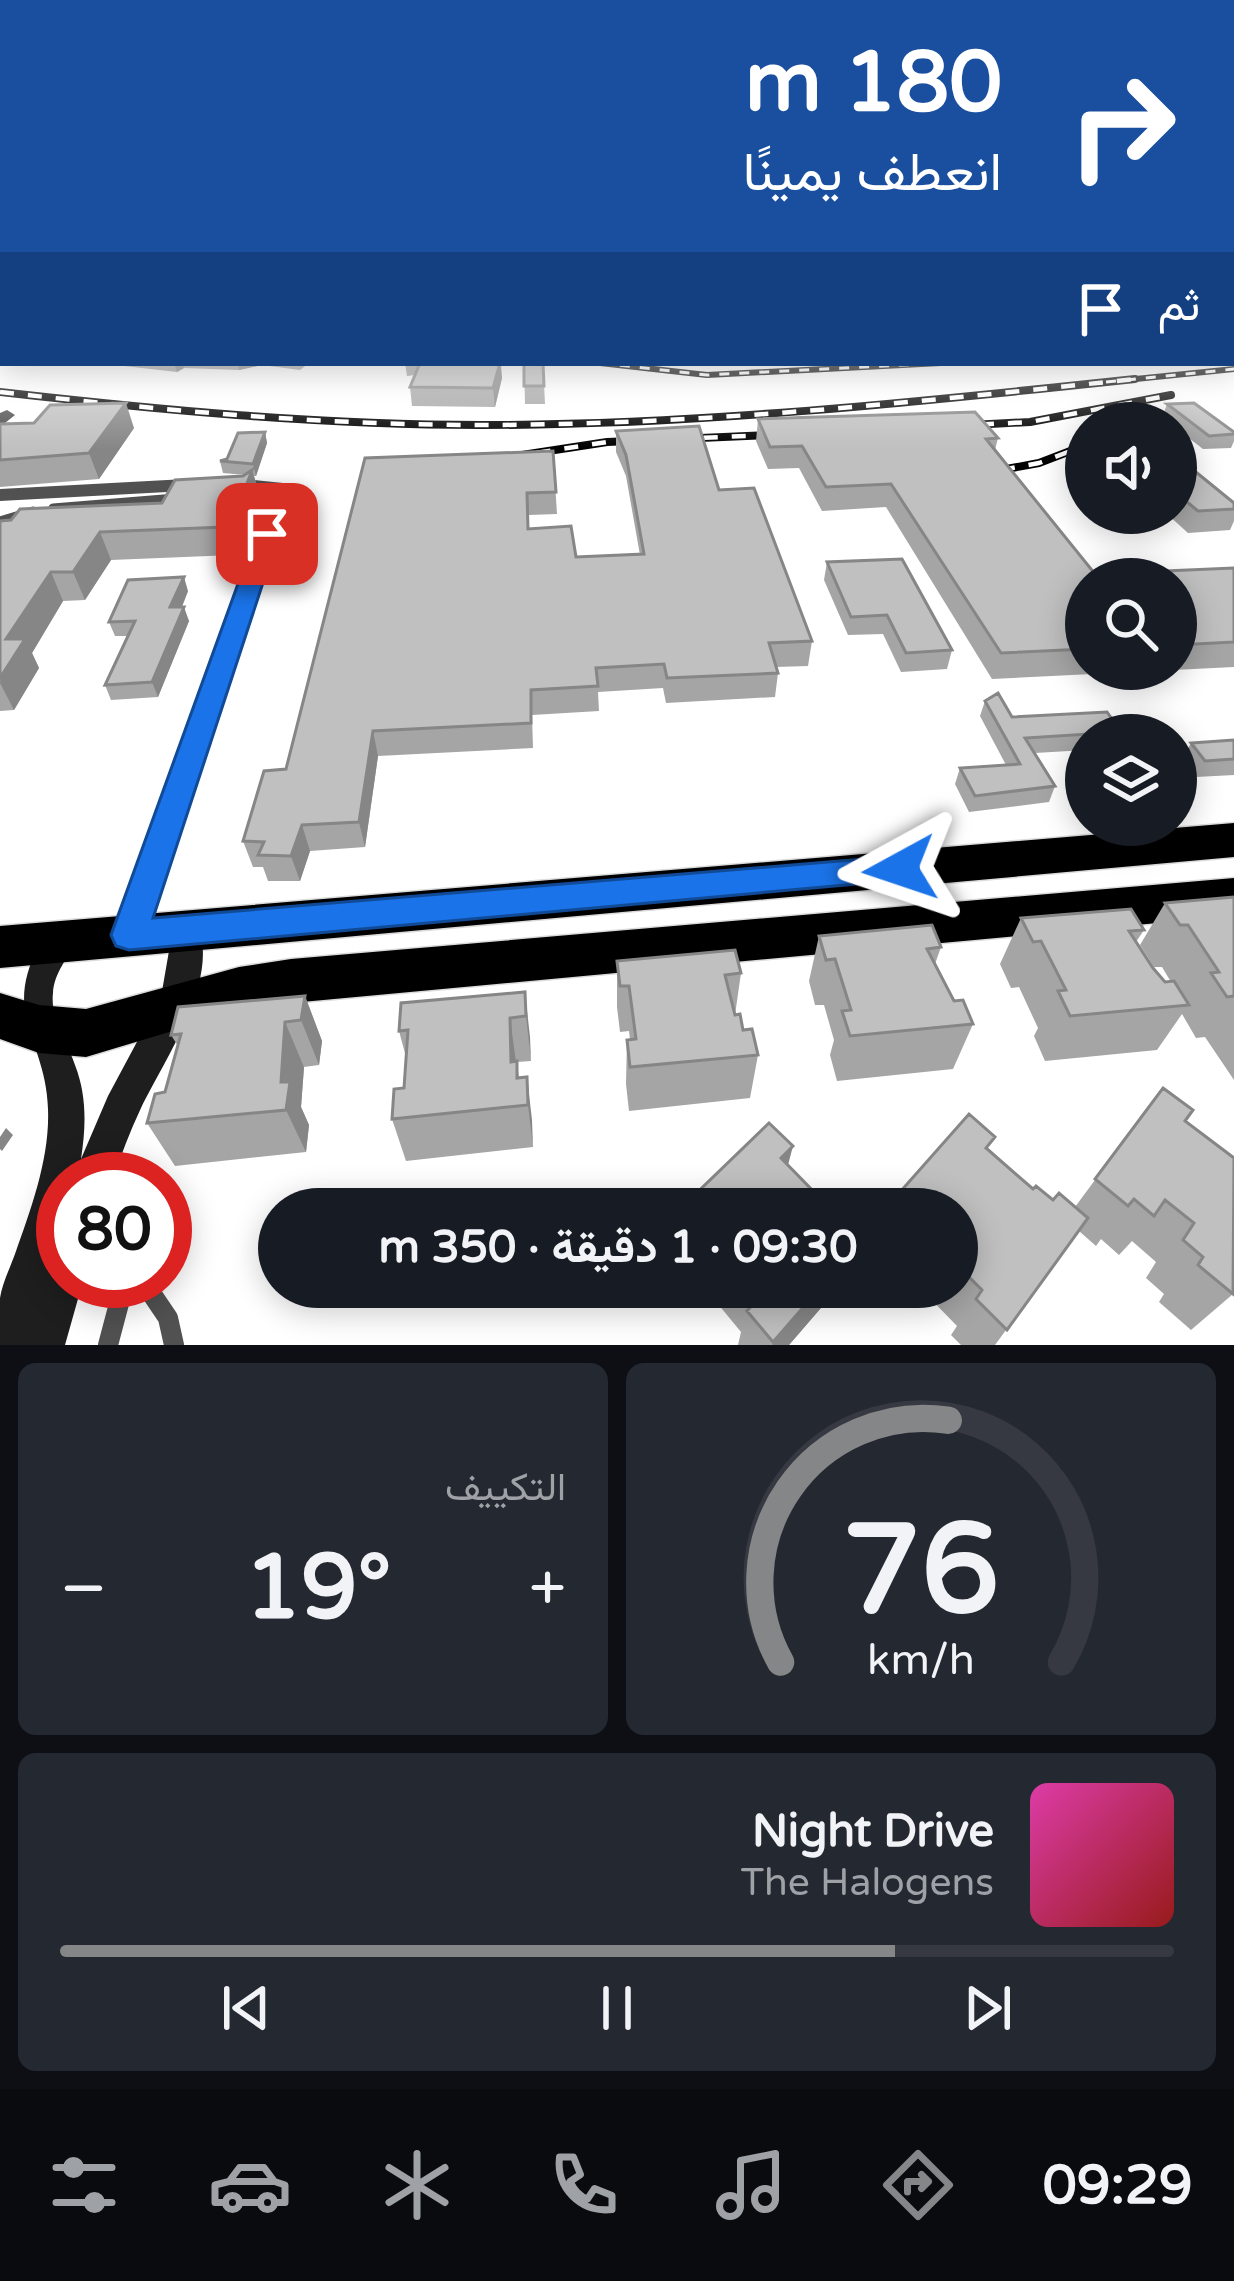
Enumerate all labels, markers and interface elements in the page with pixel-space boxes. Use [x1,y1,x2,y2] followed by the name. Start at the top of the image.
[745,33,1002,134] text: 180 m
[1044,48,1200,204] icon: right
[743,140,1002,205] text: انعطف يمينًا
[1068,276,1134,342] icon: arrive
[1158,279,1200,333] text: ثم
[1065,402,1197,846] map controls
[1065,402,1197,534] button: sound
[216,483,318,585] pin
[234,501,300,567] icon: arrive
[1065,558,1197,690] button: search
[1065,714,1197,846] button: layers
[837,806,963,932] position arrow
[36,1152,192,1308] speed limit sign: 80
[379,1221,857,1275] text: 09:30 · 1 دقيقة · 350 m
[445,1464,566,1511] text: التكييف
[843,1496,999,1647] text: 76
[244,1534,391,1643] text: 19°
[60,1549,107,1629] text: −
[529,1549,566,1629] text: +
[867,1635,975,1686] text: km/h
[752,1805,994,1859] text: Night Drive
[741,1859,994,1906] text: The Halogens
[213,1975,279,2041] icon: previous
[584,1975,650,2041] icon: pause
[955,1975,1021,2041] icon: next
[42,2143,126,2227] icon: filters
[208,2143,292,2227] icon: car
[375,2143,459,2227] icon: climate
[542,2143,626,2227] icon: phone
[709,2143,793,2227] icon: music
[876,2143,960,2227] icon: directions
[1043,2153,1193,2218] text: 09:29

